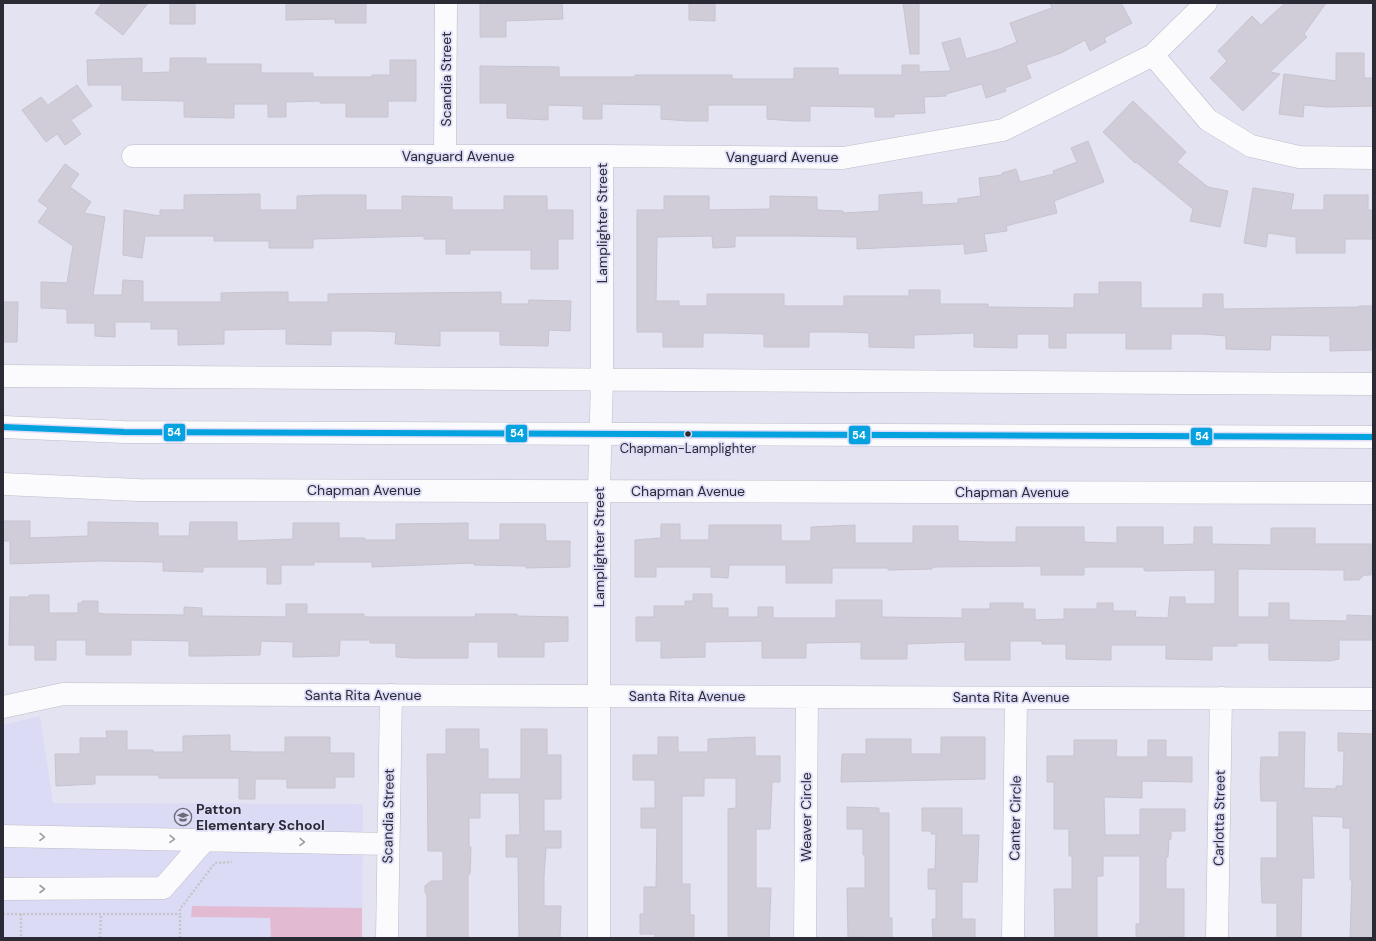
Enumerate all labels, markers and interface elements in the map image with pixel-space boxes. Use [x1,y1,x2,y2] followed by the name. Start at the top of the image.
[437,32,455,126] street label: Scandia Street
[402,147,514,165] street label: Vanguard Avenue
[726,148,838,166] street label: Vanguard Avenue
[593,163,611,283] street label: Lamplighter Street
[163,423,186,442] line badge: 54
[505,424,528,443] line badge: 54
[167,425,181,439] text: 54
[848,425,871,445] line badge: 54
[510,426,524,440] text: 54
[1190,427,1213,446] line badge: 54
[852,428,866,442] text: 54
[683,429,693,439] marker: Chapman-Lamplighter
[1195,429,1209,443] text: 54
[620,440,757,457] place label: Chapman-Lamplighter
[307,481,421,499] street label: Chapman Avenue
[631,482,745,500] street label: Chapman Avenue
[955,483,1069,501] street label: Chapman Avenue
[590,487,608,607] street label: Lamplighter Street
[305,686,421,704] street label: Santa Rita Avenue
[629,687,745,705] street label: Santa Rita Avenue
[953,688,1069,706] street label: Santa Rita Avenue
[378,768,398,864] street label: Scandia Street
[1209,770,1229,866] street label: Carlotta Street
[797,772,815,862] street label: Weaver Circle
[1005,775,1025,861] street label: Canter Circle
[196,800,325,834] place label: Patton Elementary School
[173,807,193,827] school or university icon: Patton Elementary School
[39,833,45,841] one-way arrow
[169,835,175,844] one-way arrow
[299,838,305,846] one-way arrow
[39,885,45,893] one-way arrow

